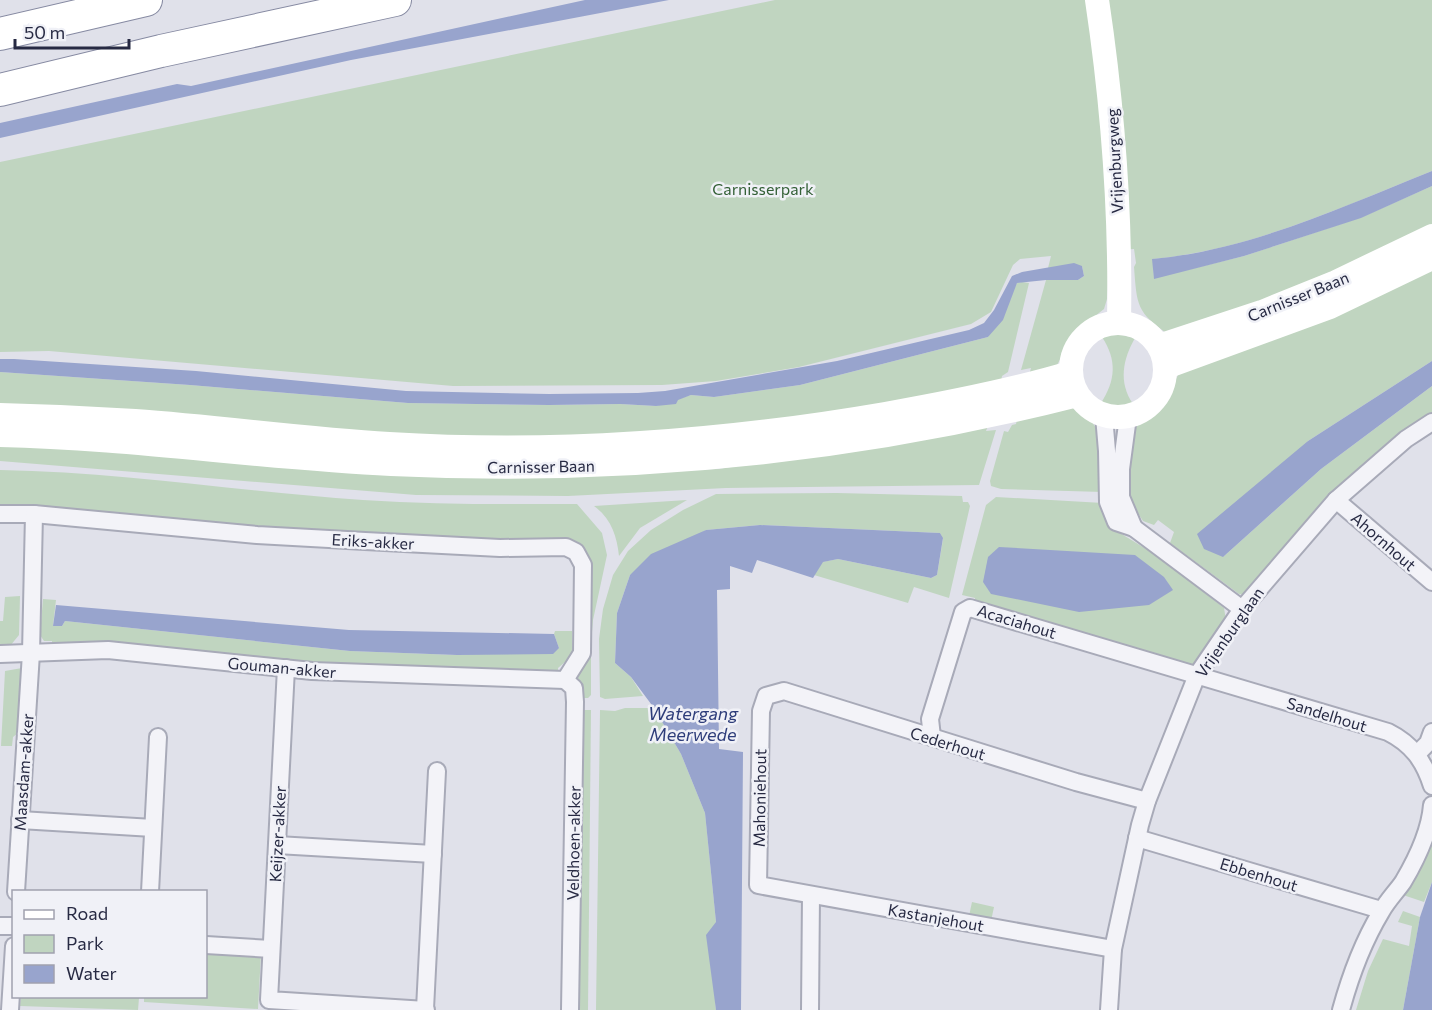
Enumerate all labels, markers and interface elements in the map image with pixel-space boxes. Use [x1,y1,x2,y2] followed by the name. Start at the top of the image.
[15,12,129,50] scale bar
[24,21,65,43] text: 50 m
[1102,108,1126,214] street label: Vrijenburgweg
[712,179,814,198] park label: Carnisserpark
[1245,267,1351,325] street label: Carnisser Baan
[487,456,595,476] street label: Carnisser Baan
[1348,508,1421,575] street label: Ahornhout
[331,529,415,553] street label: Eriks-akker
[1191,583,1267,681] street label: Vrijenburglaan
[975,600,1059,642] street label: Acaciahout
[227,653,338,681] street label: Gouman-akker
[1285,693,1370,735] street label: Sandelhout
[648,702,739,745] water label: Watergang Meerwede
[9,712,37,831] street label: Maasdam-akker
[908,723,988,764] street label: Cederhout
[749,748,769,847] street label: Mahoniehout
[265,785,289,883] street label: Keijzer-akker
[562,785,584,901] street label: Veldhoen-akker
[1218,853,1301,895] street label: Ebbenhout
[12,890,207,998] legend
[886,899,986,935] street label: Kastanjehout
[66,902,108,924] text: Road
[66,932,104,954] text: Park
[66,962,117,984] text: Water

